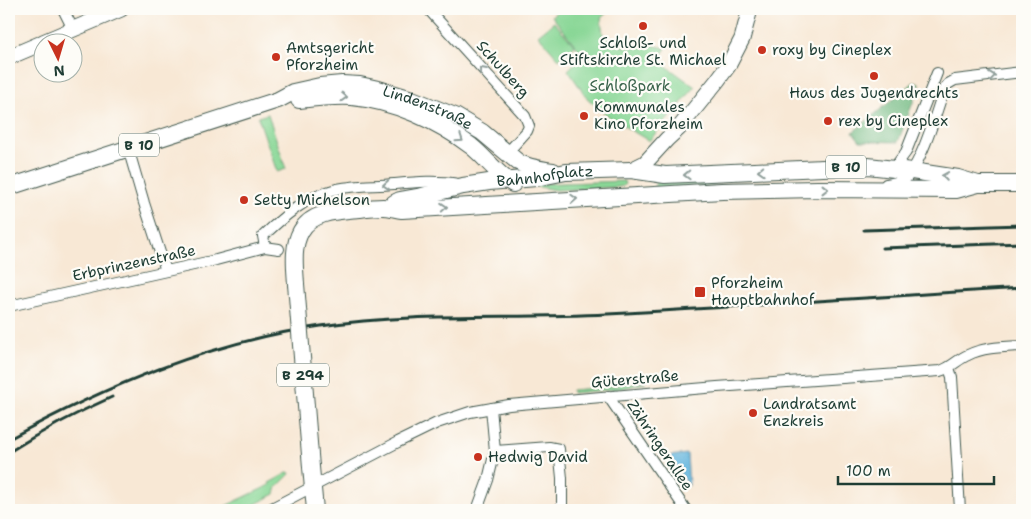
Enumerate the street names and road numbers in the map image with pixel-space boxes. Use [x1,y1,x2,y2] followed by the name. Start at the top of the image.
[472,36,534,102] street label: Schulberg
[380,81,476,134] street label: Lindenstraße
[119,134,159,156] road number: B 10
[826,156,866,178] road number: B 10
[496,161,594,191] street label: Bahnhofplatz
[71,240,197,286] street label: Erbprinzenstraße
[277,364,329,386] road number: B 294
[590,365,680,393] street label: Güterstraße
[622,396,698,494] street label: Zähringerallee

